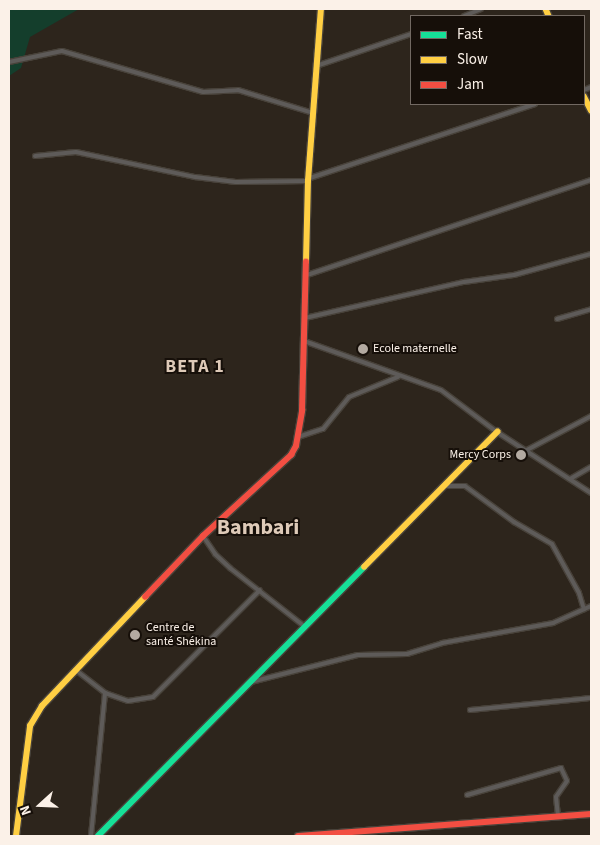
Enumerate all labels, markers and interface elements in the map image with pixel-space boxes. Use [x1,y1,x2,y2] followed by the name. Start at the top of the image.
[410,15,585,105] legend
[457,24,483,45] text: Fast
[457,49,488,70] text: Slow
[457,74,484,95] text: Jam
[373,342,457,356] place label: Ecole maternelle
[357,343,369,355] marker: Ecole maternelle
[165,356,225,378] district label: BETA 1
[450,448,511,462] place label: Mercy Corps
[515,449,527,461] marker: Mercy Corps
[217,515,299,541] district label: Bambari
[146,621,216,649] place label: Centre de santé Shékina
[128,628,142,642] marker: Centre de santé Shékina
[15,780,65,830] north arrow
[15,802,37,818] text: N

